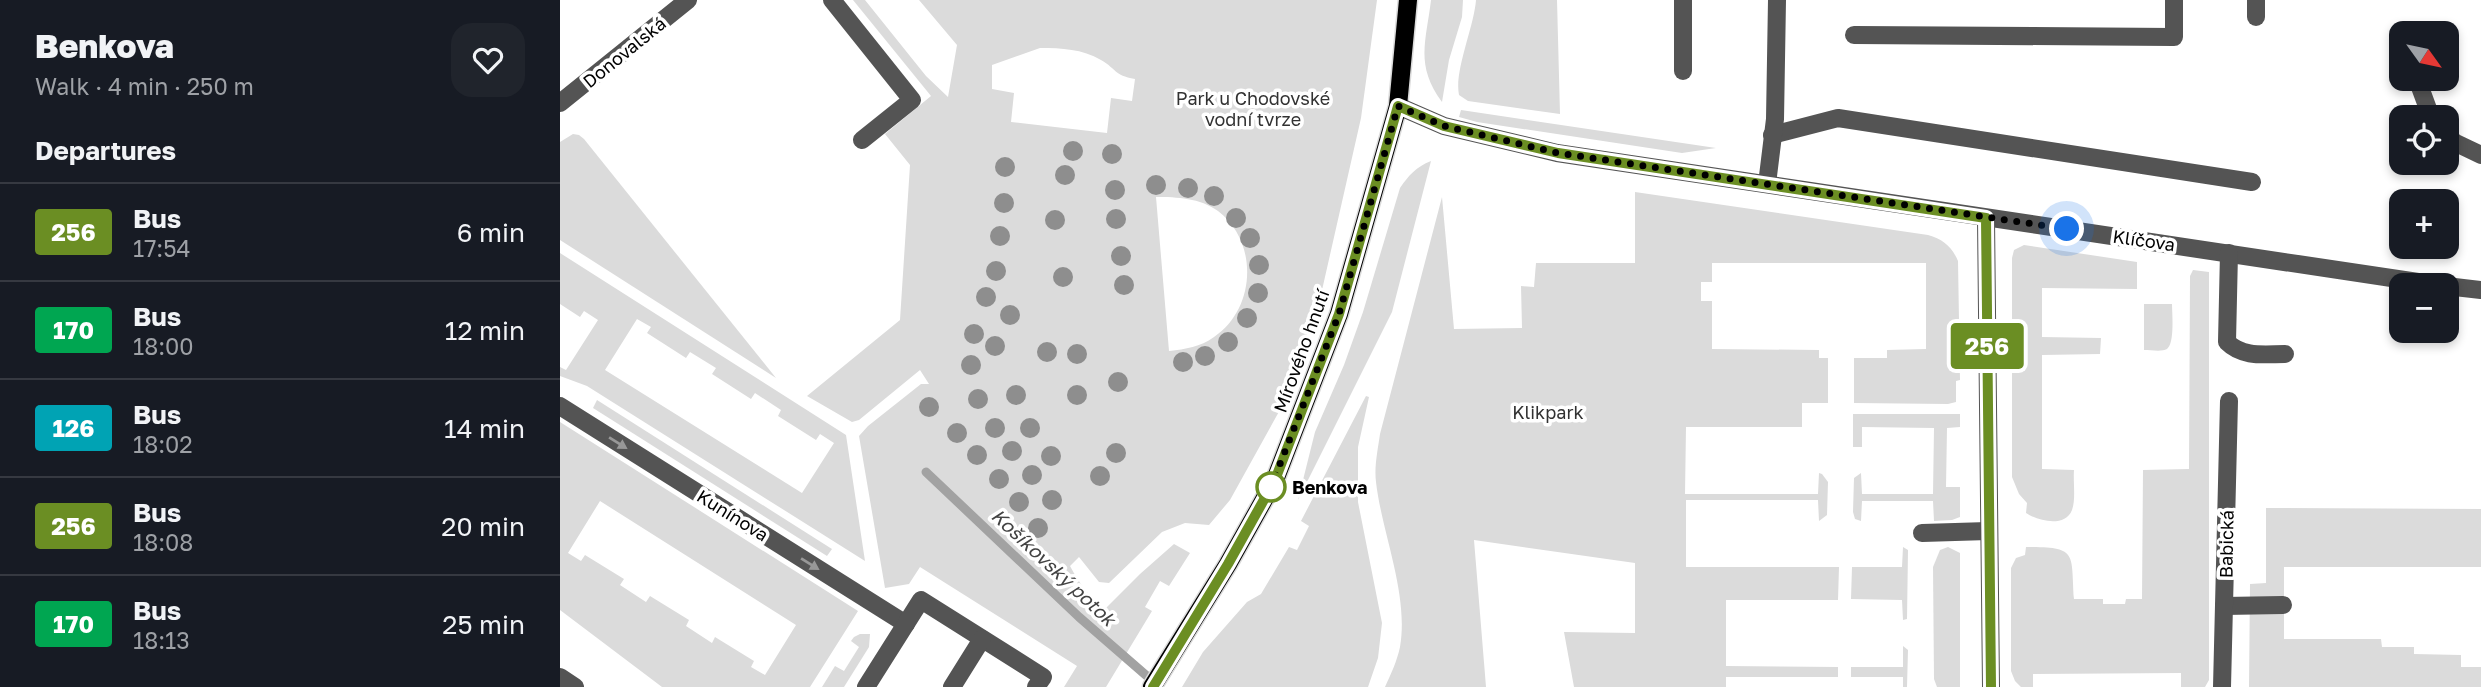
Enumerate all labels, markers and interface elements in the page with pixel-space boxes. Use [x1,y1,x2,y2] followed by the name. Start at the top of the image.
[578,12,670,92] street label: Donovalská
[2389,21,2459,91] north arrow
[2389,21,2459,343] map controls
[451,23,525,97] button: heart
[35,26,174,65] text: Benkova
[35,72,254,100] text: Walk · 4 min · 250 m
[1176,87,1330,130] park label: Park u Chodovské vodní tvrze
[2389,105,2459,175] button: locate
[35,135,176,166] text: Departures
[2389,189,2459,259] button: +
[133,203,181,234] text: Bus
[2049,211,2084,246] your location
[51,217,96,246] text: 256
[457,217,525,248] text: 6 min
[2111,225,2177,255] street label: Klíčova
[133,234,191,262] text: 17:54
[2389,273,2459,343] button: −
[1269,285,1334,415] street label: Mírového hnutí
[133,301,181,332] text: Bus
[53,315,94,344] text: 170
[445,315,525,346] text: 12 min
[1947,323,2027,369] line badge: 256
[1965,331,2009,360] text: 256
[133,332,194,360] text: 18:00
[133,399,181,430] text: Bus
[1512,401,1584,423] park label: Klikpark
[52,413,95,442] text: 126
[444,413,525,444] text: 14 min
[133,430,193,458] text: 18:02
[608,436,627,449] one-way arrow
[1256,472,1286,502] marker: Benkova
[1292,476,1367,498] place label: Benkova
[693,484,773,546] street label: Kunínova
[133,497,181,528] text: Bus
[987,504,1122,632] water label: Košíkovský potok
[2214,510,2238,578] street label: Babická
[51,511,96,540] text: 256
[441,511,525,542] text: 20 min
[133,528,193,556] text: 18:08
[801,557,820,570] one-way arrow
[133,595,181,626] text: Bus
[53,609,94,638] text: 170
[442,609,525,640] text: 25 min
[133,626,190,654] text: 18:13

